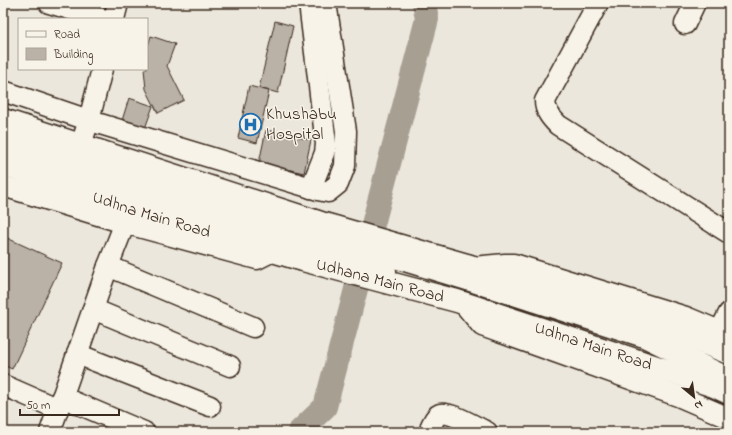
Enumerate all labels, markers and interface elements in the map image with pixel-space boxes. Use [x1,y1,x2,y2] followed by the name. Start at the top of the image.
[18,18,148,70] legend
[54,26,80,44] text: Road
[53,46,93,65] text: Building
[266,102,337,147] place label: Khushabu Hospital
[237,111,263,137] hospital icon: Khushabu Hospital
[89,184,214,245] street label: Udhna Main Road
[313,252,447,310] street label: Udhana Main Road
[531,315,656,377] street label: Udhna Main Road
[674,377,714,417] north arrow
[20,391,119,417] scale bar
[691,396,705,414] text: N
[26,397,50,415] text: 50 m

